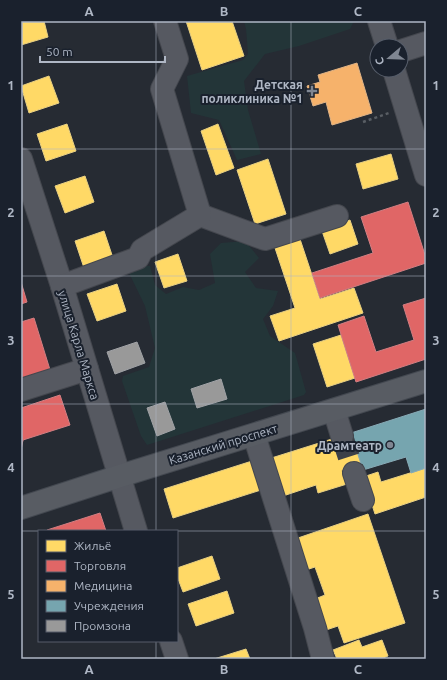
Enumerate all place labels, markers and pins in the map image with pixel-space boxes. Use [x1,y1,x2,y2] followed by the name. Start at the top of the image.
[202,78,303,105] place label: Детская поликлиника №1
[306,85,318,97] marker: Детская поликлиника №1
[317,439,382,452] place label: Драмтеатр
[385,440,395,450] marker: Драмтеатр

